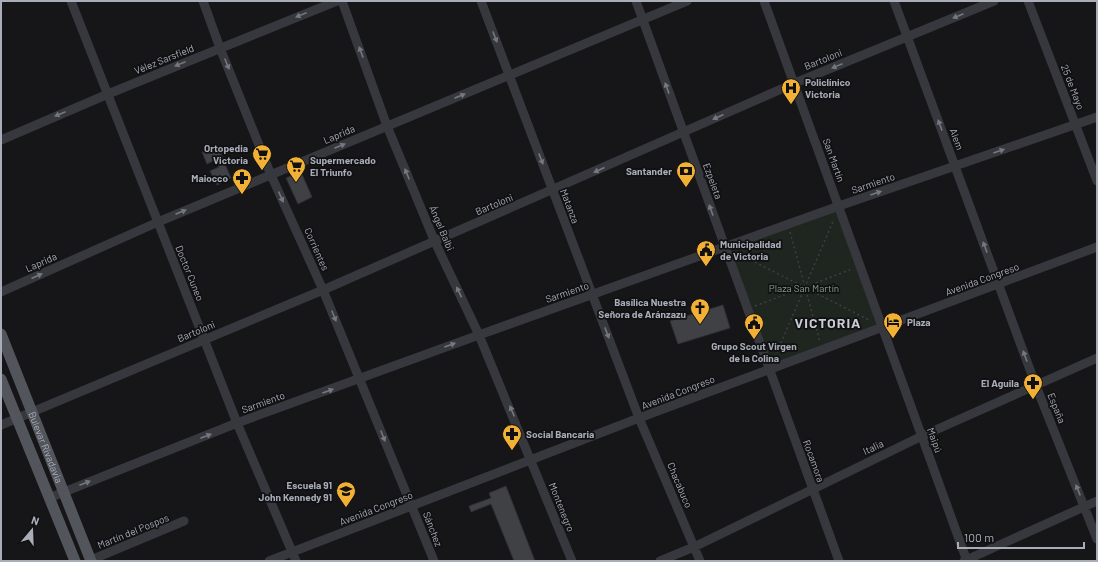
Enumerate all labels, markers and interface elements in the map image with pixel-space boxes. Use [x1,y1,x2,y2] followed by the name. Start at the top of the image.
[294,13,306,19] one-way arrow
[952,13,963,19] one-way arrow
[492,32,498,44] one-way arrow
[132,42,196,76] street label: Vélez Sarsfield
[357,46,363,58] one-way arrow
[802,46,844,72] street label: Bartoloni
[224,58,230,70] one-way arrow
[175,61,186,67] one-way arrow
[831,63,843,69] one-way arrow
[1059,63,1087,111] street label: 25 de Mayo
[805,76,851,100] place label: Policlínico Victoria
[780,77,802,105] hospital icon: Policlínico Victoria
[664,81,670,93] one-way arrow
[454,93,465,99] one-way arrow
[54,112,66,118] one-way arrow
[712,115,724,121] one-way arrow
[937,119,943,131] one-way arrow
[321,122,357,146] street label: Laprida
[948,127,966,151] street label: Alem
[821,137,847,183] street label: San Martín
[204,142,248,166] place label: Ortopedia Victoria
[251,143,273,171] supermarket icon: Ortopedia Victoria
[334,143,345,149] one-way arrow
[994,148,1006,154] one-way arrow
[538,153,544,165] one-way arrow
[310,154,376,178] place label: Supermercado El Triunfo
[285,155,307,183] supermarket icon: Supermercado El Triunfo
[675,160,697,188] bank icon: Santander
[701,161,725,201] street label: Ezpeleta
[626,165,672,177] place label: Santander
[231,167,253,195] pharmacy icon: Maiocco
[594,167,605,173] one-way arrow
[404,168,410,179] one-way arrow
[850,170,896,196] street label: Sarmiento
[191,172,228,184] place label: Maiocco
[558,187,582,225] street label: Matanza
[871,190,883,196] one-way arrow
[278,191,284,203] one-way arrow
[473,191,515,217] street label: Bartoloni
[427,204,457,252] street label: Ángel Balbi
[708,204,714,216] one-way arrow
[176,209,187,215] one-way arrow
[302,226,332,272] street label: Corrientes
[720,238,781,262] place label: Municipalidad de Victoria
[695,239,717,267] public building icon: Municipalidad de Victoria
[982,241,988,253] one-way arrow
[173,243,207,303] street label: Doctor Cuneo
[23,250,59,274] street label: Laprida
[944,260,1020,298] street label: Avenida Congreso
[31,273,42,279] one-way arrow
[544,279,590,305] street label: Sarmiento
[769,282,839,294] park label: Plaza San Martín
[456,287,462,298] one-way arrow
[598,296,686,320] place label: Basílica Nuestra Señora de Aránzazu
[689,297,711,325] church icon: Basílica Nuestra Señora de Aránzazu
[331,311,337,323] one-way arrow
[882,311,904,339] hotel icon: Plaza
[743,312,765,340] public building icon: Grupo Scout Virgen de la Colina
[795,314,861,331] district label: VICTORIA
[907,316,931,328] place label: Plaza
[175,318,217,344] street label: Bartoloni
[604,327,610,339] one-way arrow
[711,340,797,364] place label: Grupo Scout Virgen de la Colina
[445,342,457,348] one-way arrow
[1022,349,1028,361] one-way arrow
[1022,372,1044,400] pharmacy icon: El Aguila
[640,373,716,411] street label: Avenida Congreso
[981,377,1019,389] place label: El Aguila
[323,387,335,393] one-way arrow
[240,389,286,415] street label: Sarmiento
[1045,391,1069,425] street label: España
[508,405,514,417] one-way arrow
[26,410,66,485] street label: Bulevar Rivadavia
[501,423,523,451] pharmacy icon: Social Bancaria
[925,426,945,454] street label: Maipú
[526,428,594,440] place label: Social Bancaria
[380,431,386,442] one-way arrow
[201,432,213,438] one-way arrow
[861,437,885,457] street label: Italia
[801,438,827,484] street label: Rocamora
[665,460,695,510] street label: Chacabuco
[259,479,332,503] place label: Escuela 91 John Kennedy 91
[80,480,91,486] one-way arrow
[335,480,357,508] school or university icon: Escuela 91 John Kennedy 91
[547,481,577,533] street label: Montenegro
[1074,484,1080,496] one-way arrow
[338,489,414,527] street label: Avenida Congreso
[12,510,52,550] north arrow
[421,510,445,549] street label: Sánchez
[96,511,171,551] street label: Martín del Pospos
[30,513,41,527] text: N
[958,524,1084,550] scale bar
[964,530,994,544] text: 100 m

